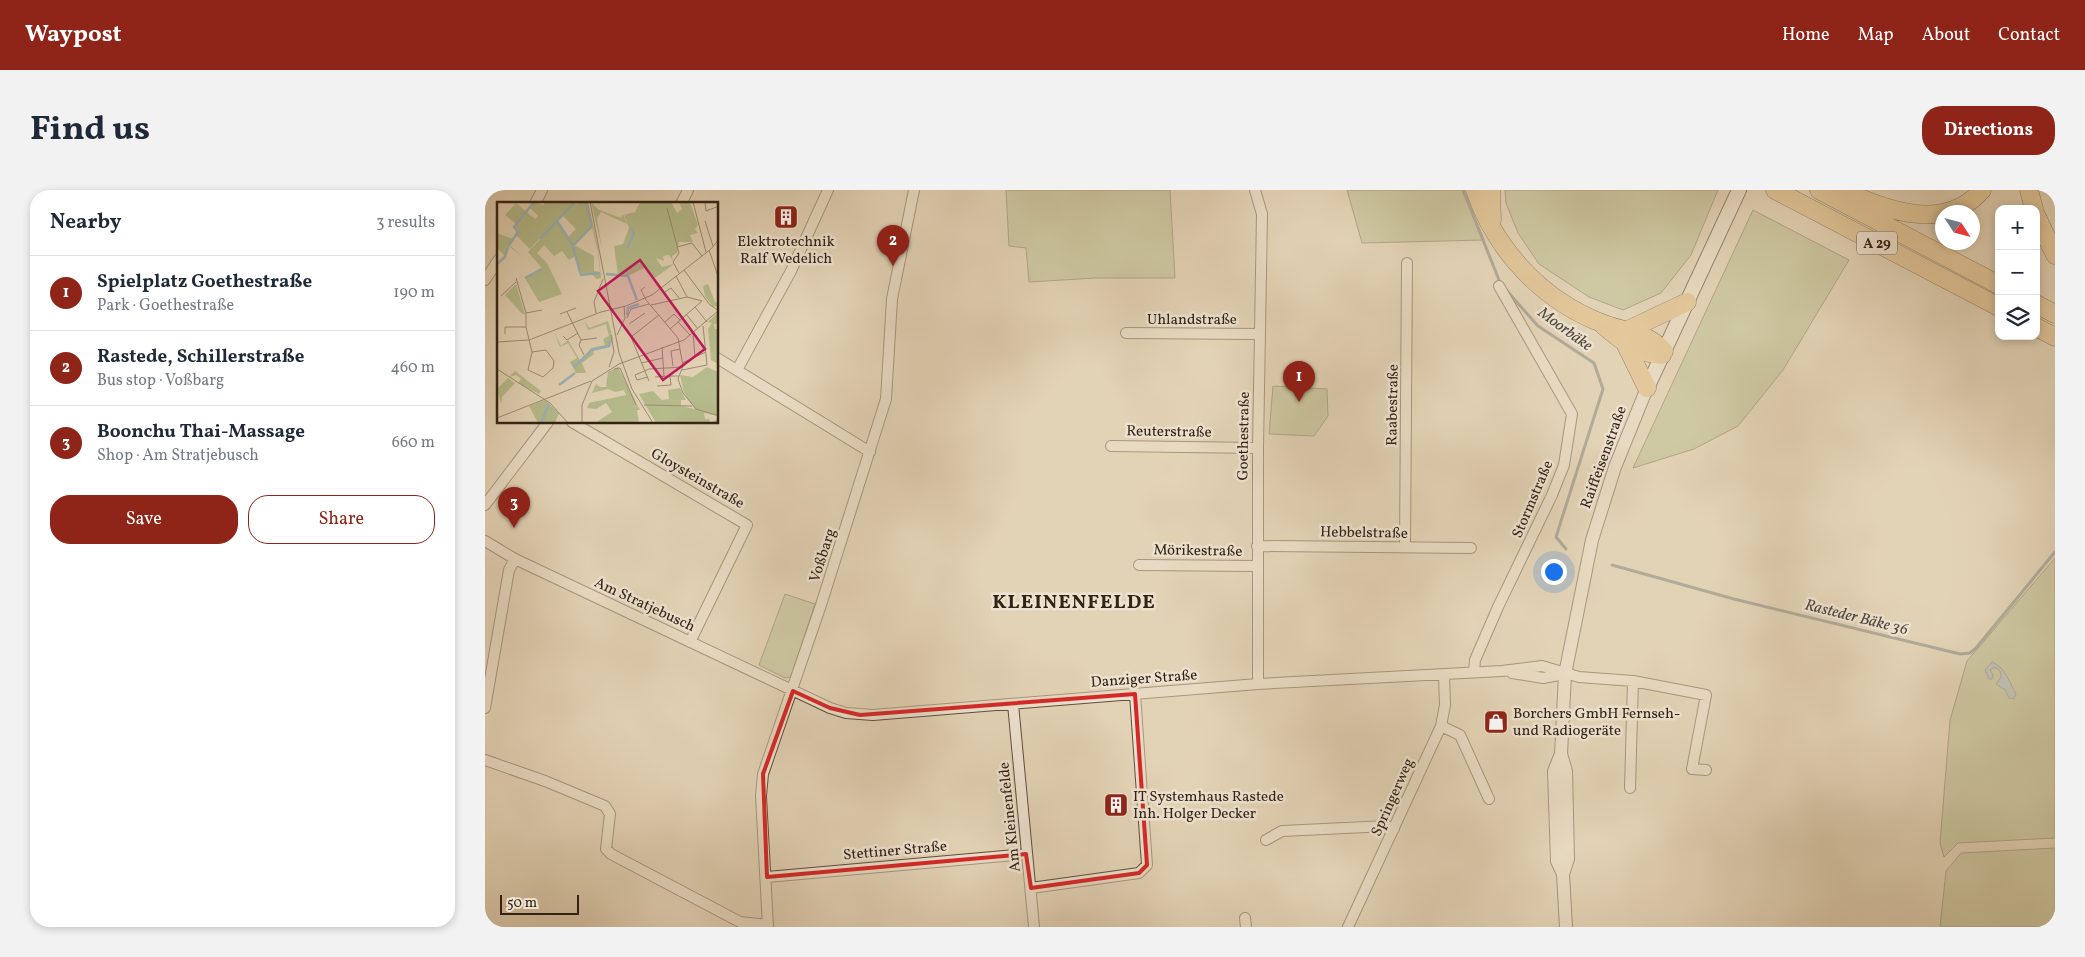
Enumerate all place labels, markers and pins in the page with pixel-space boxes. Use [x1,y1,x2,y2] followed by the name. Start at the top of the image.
[773,204,799,230] building icon: Elektrotechnik Ralf Wedelich
[877,225,909,266] pin: 2
[737,232,835,270] place label: Elektrotechnik Ralf Wedelich
[1283,361,1315,402] pin: 1
[498,487,530,528] pin: 3
[1513,704,1680,742] place label: Borchers GmbH Fernseh- und Radiogeräte
[1483,709,1509,735] shop icon: Borchers GmbH Fernseh- und Radiogeräte
[1133,787,1284,825] place label: IT Systemhaus Rastede Inh. Holger Decker
[1103,792,1129,818] building icon: IT Systemhaus Rastede Inh. Holger Decker

